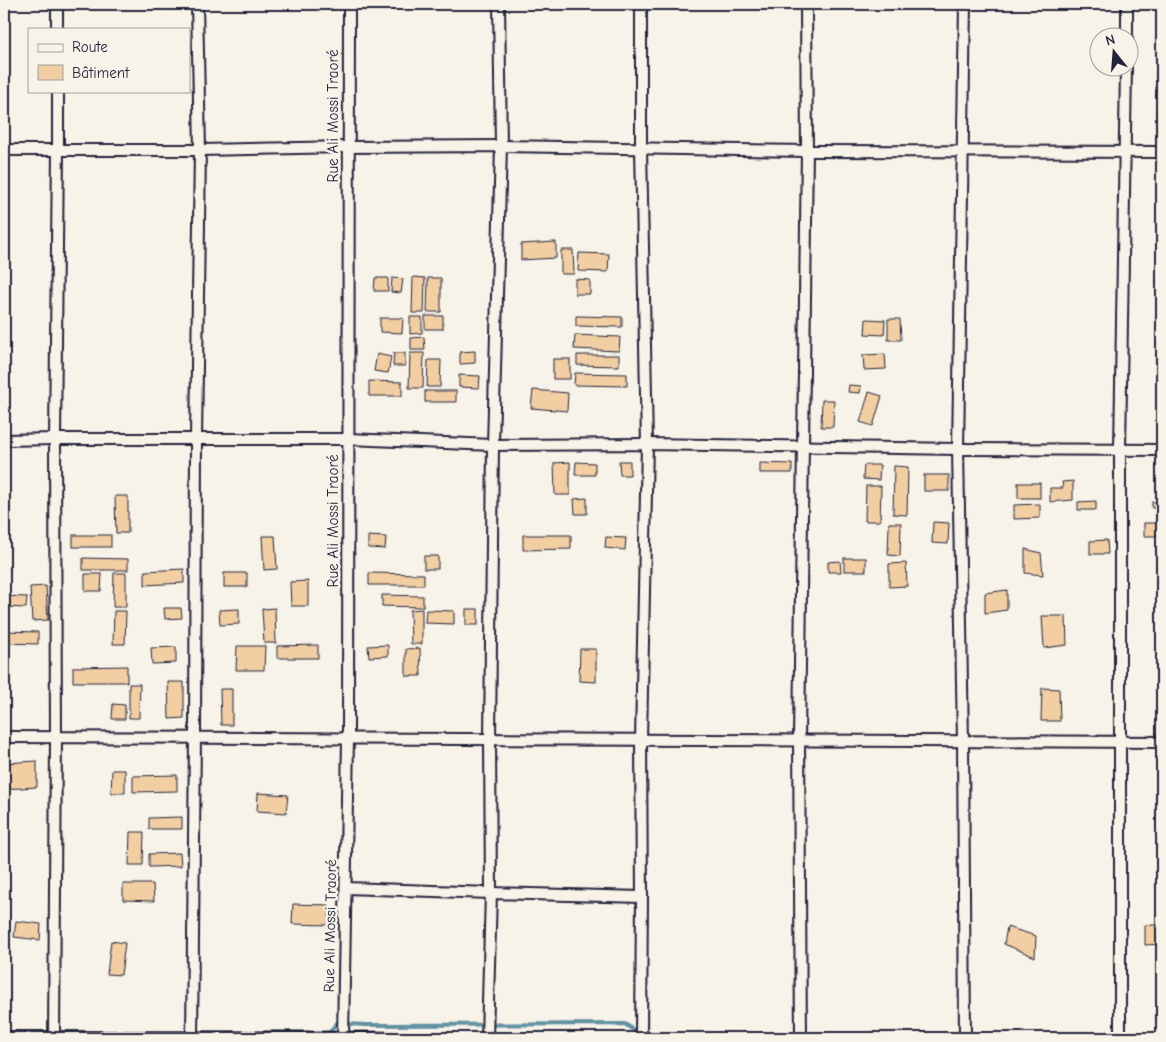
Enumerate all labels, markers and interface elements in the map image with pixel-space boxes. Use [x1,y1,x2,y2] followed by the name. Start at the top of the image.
[28,28,190,92] legend
[1088,28,1138,78] north arrow
[1103,31,1117,50] text: N
[72,38,108,56] text: Route
[324,49,342,183] street label: Rue Ali Mossi Traoré
[72,64,130,82] text: Bâtiment
[324,454,342,588] street label: Rue Ali Mossi Traoré
[320,859,340,993] street label: Rue Ali Mossi Traoré

